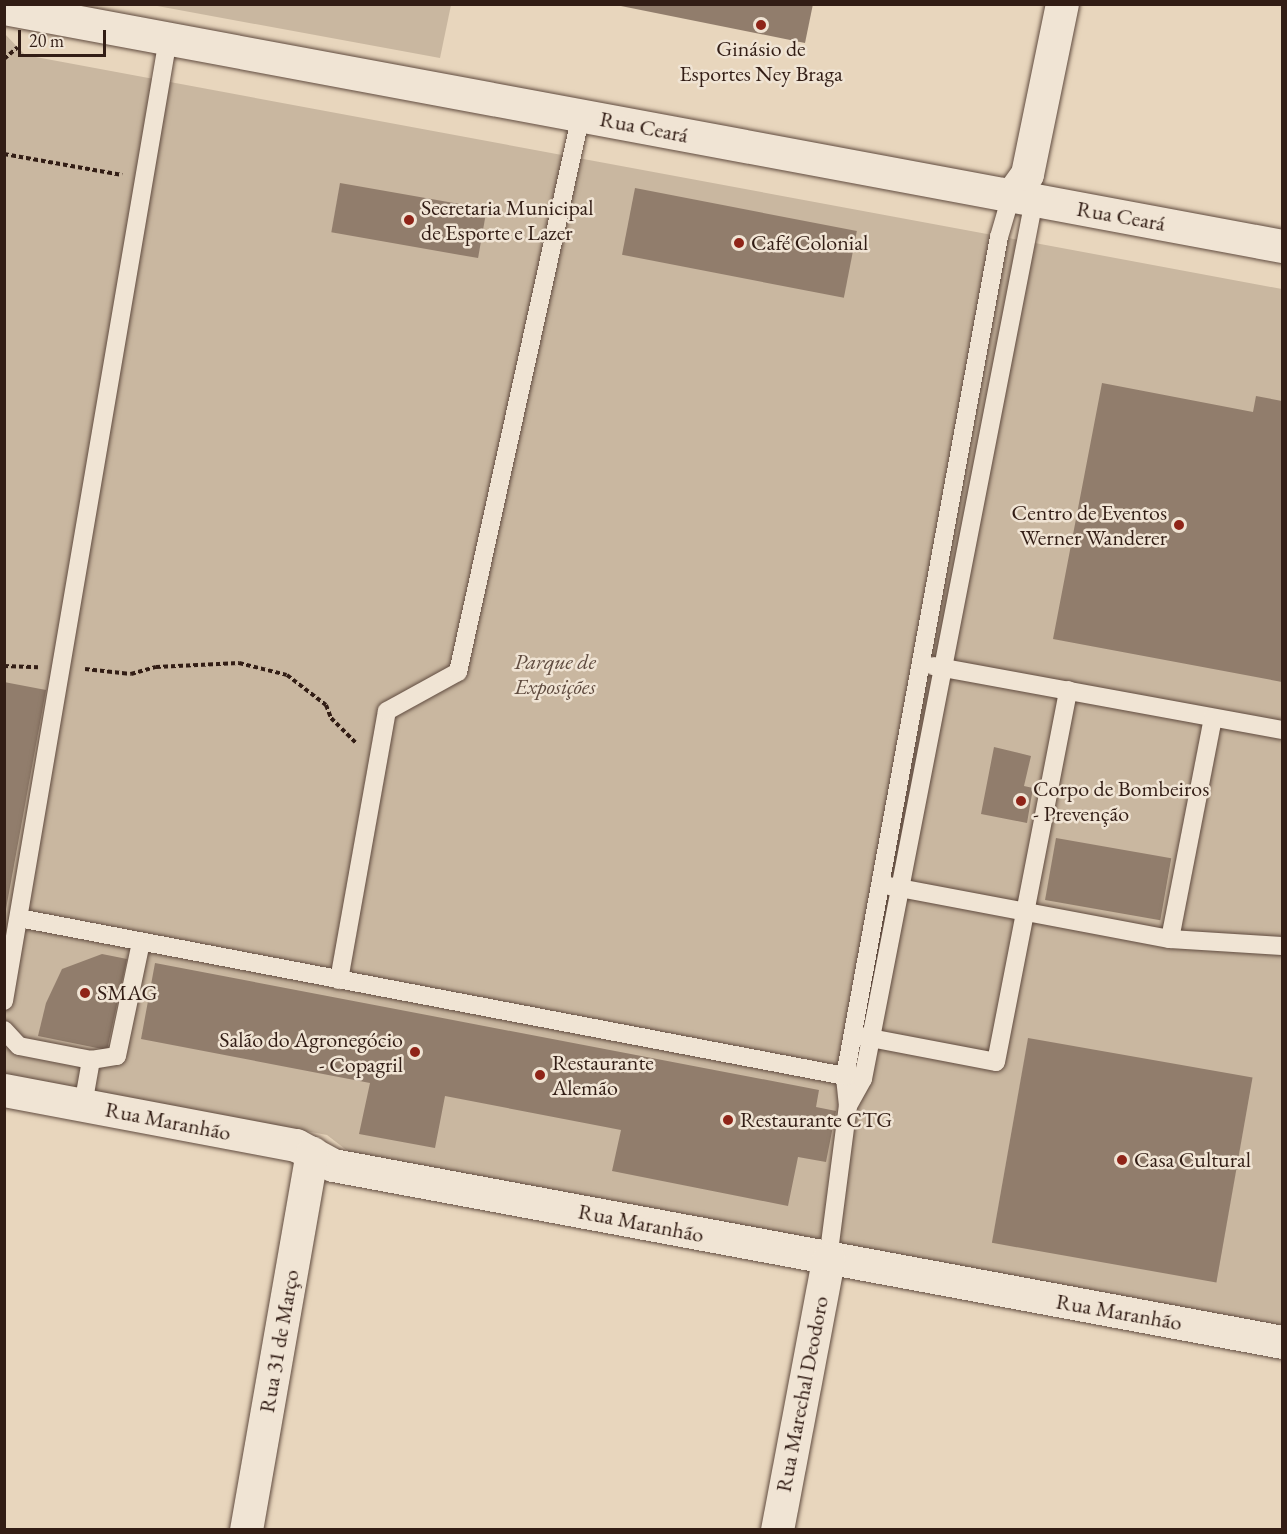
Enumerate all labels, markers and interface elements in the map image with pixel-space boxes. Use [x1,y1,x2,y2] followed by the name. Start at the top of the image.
[21,18,110,56] scale bar
[754,18,768,32] marker: Ginásio de Esportes Ney Braga
[29,29,64,52] text: 20 m
[679,35,843,86] place label: Ginásio de Esportes Ney Braga
[598,105,690,149] street label: Rua Ceará
[421,194,594,246] place label: Secretaria Municipal de Esporte e Lazer
[1075,195,1167,237] street label: Rua Ceará
[402,213,416,227] marker: Secretaria Municipal de Esporte e Lazer
[751,230,868,256] place label: Café Colonial
[732,236,746,250] marker: Café Colonial
[1012,499,1167,550] place label: Centro de Eventos Werner Wanderer
[1172,518,1186,532] marker: Centro de Eventos Werner Wanderer
[514,648,596,700] park label: Parque de Exposições
[1033,775,1209,826] place label: Corpo de Bombeiros - Prevenção
[1014,794,1028,808] marker: Corpo de Bombeiros - Prevenção
[97,980,158,1006] place label: SMAG
[78,986,92,1000] marker: SMAG
[219,1026,403,1078] place label: Salão do Agronegócio - Copagril
[408,1045,422,1059] marker: Salão do Agronegócio - Copagril
[552,1049,654,1100] place label: Restaurante Alemão
[533,1068,547,1082] marker: Restaurante Alemão
[103,1096,233,1146] street label: Rua Maranhão
[740,1107,892,1133] place label: Restaurante CTG
[721,1113,735,1127] marker: Restaurante CTG
[1134,1147,1251,1173] place label: Casa Cultural
[1115,1153,1129,1167] marker: Casa Cultural
[576,1198,706,1248] street label: Rua Maranhão
[253,1267,305,1415] street label: Rua 31 de Março
[1054,1288,1184,1336] street label: Rua Maranhão
[770,1294,834,1494] street label: Rua Marechal Deodoro

